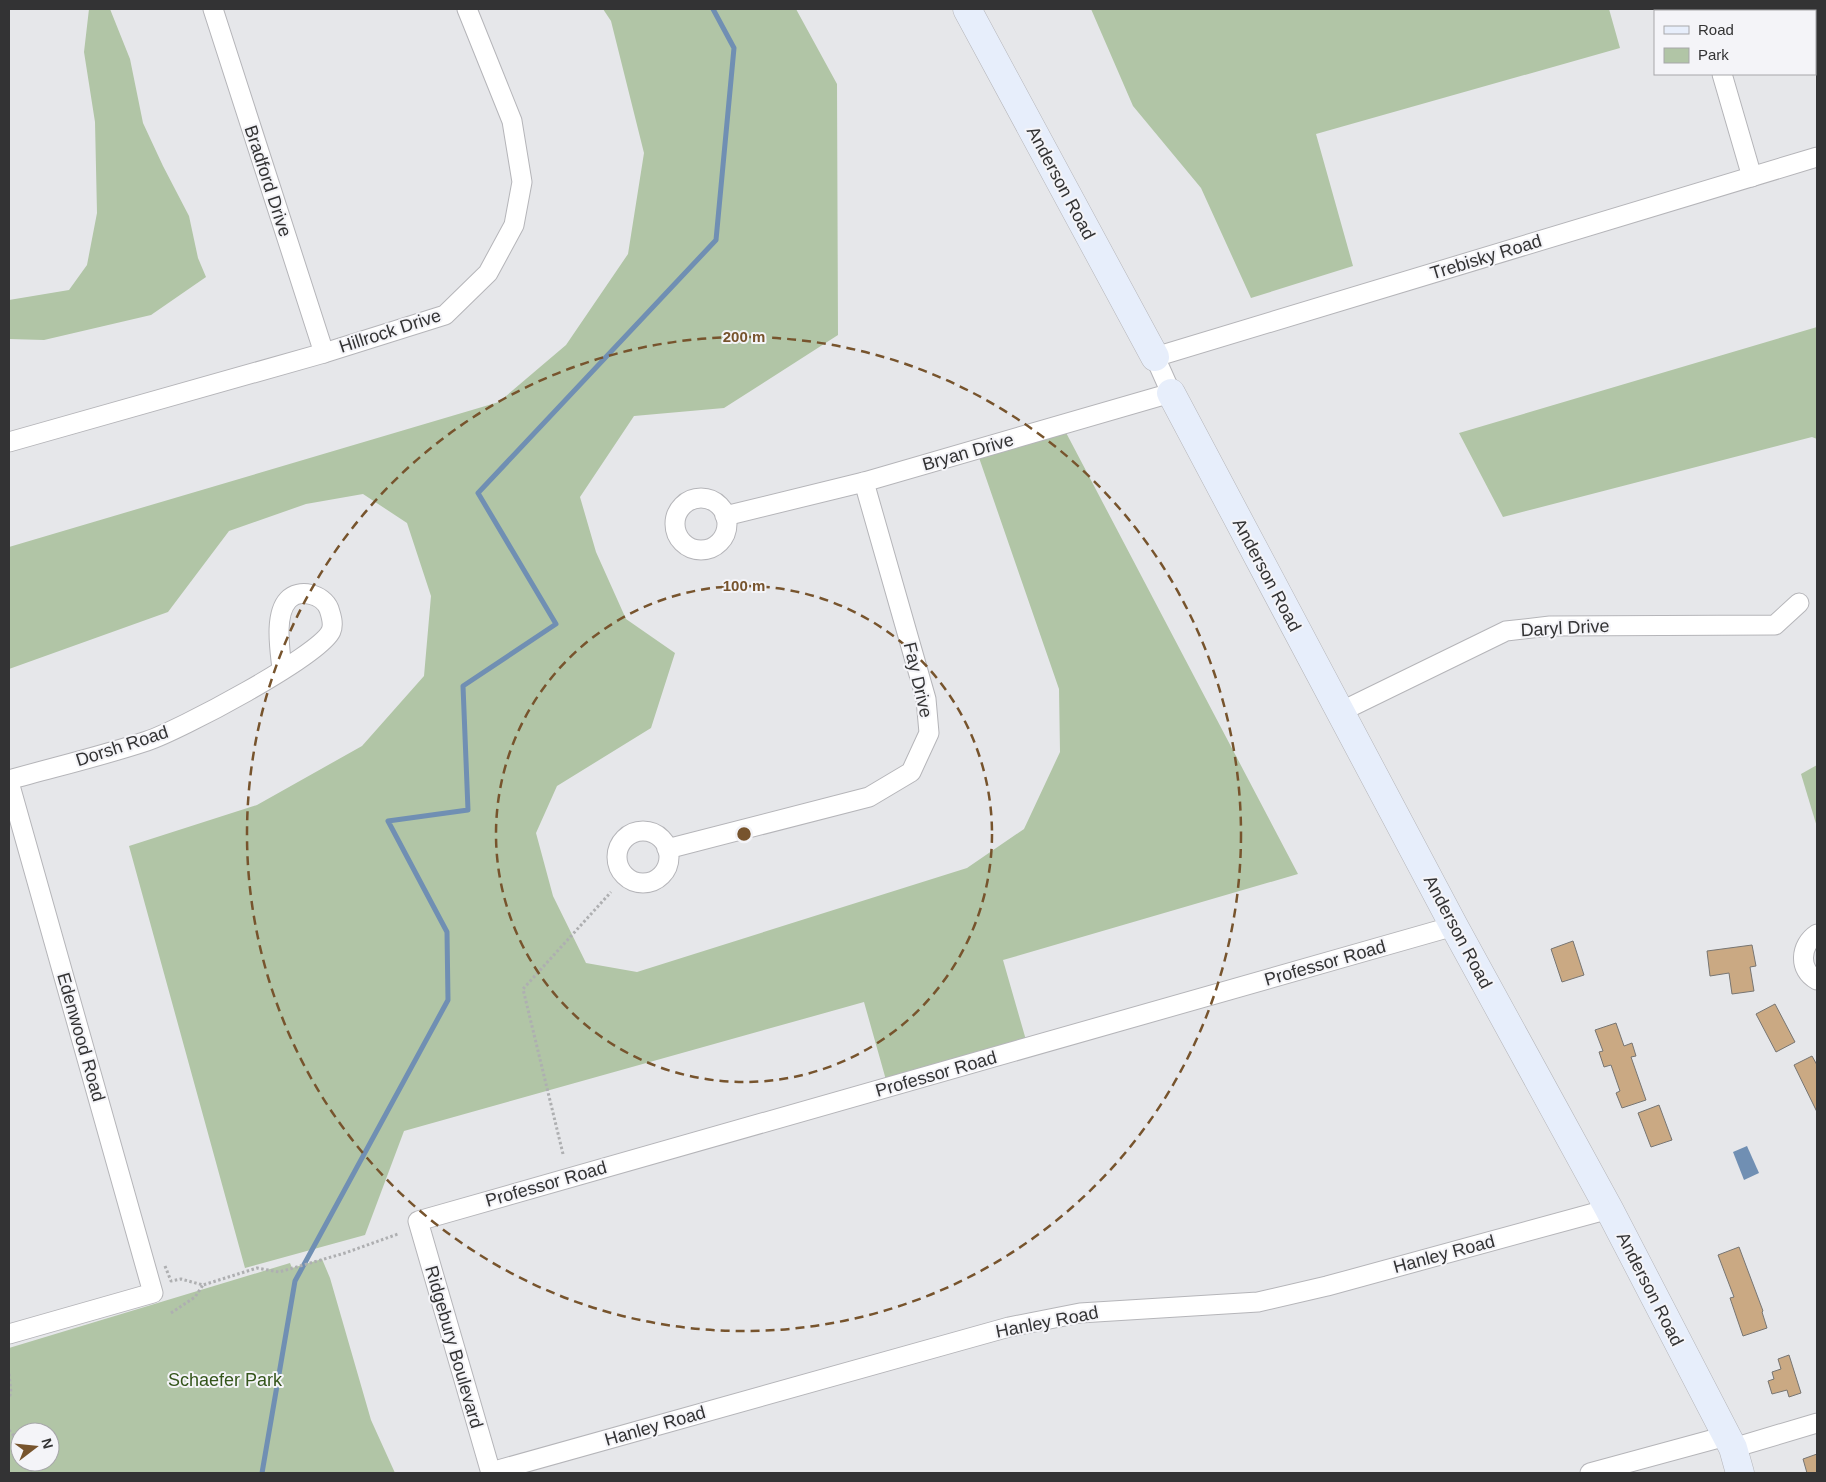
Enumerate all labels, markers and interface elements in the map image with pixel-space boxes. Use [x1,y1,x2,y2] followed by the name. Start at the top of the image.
[1654,10,1816,75] legend
[1698,21,1734,38] text: Road
[1698,46,1729,63] text: Park
[241,123,295,239] street label: Bradford Drive
[1023,123,1099,243] street label: Anderson Road
[1428,231,1544,283] street label: Trebisky Road
[336,305,444,357] street label: Hillrock Drive
[723,328,765,345] text: 200 m
[920,429,1016,475] street label: Bryan Drive
[1229,515,1305,635] street label: Anderson Road
[723,577,765,594] text: 100 m
[1520,616,1610,640] street label: Daryl Drive
[900,640,936,720] street label: Fay Drive
[73,722,171,770] street label: Dorsh Road
[735,825,753,843] centre of rings
[1420,872,1496,992] street label: Anderson Road
[1262,936,1388,990] street label: Professor Road
[53,970,109,1104] street label: Edenwood Road
[873,1047,999,1101] street label: Professor Road
[483,1157,609,1211] street label: Professor Road
[1613,1229,1687,1349] street label: Anderson Road
[1391,1231,1497,1277] street label: Hanley Road
[421,1263,487,1431] street label: Ridgebury Boulevard
[994,1302,1100,1342] street label: Hanley Road
[168,1370,283,1390] park label: Schaefer Park
[602,1402,708,1450] street label: Hanley Road
[10,1422,60,1472] north arrow
[38,1436,57,1450] text: N

